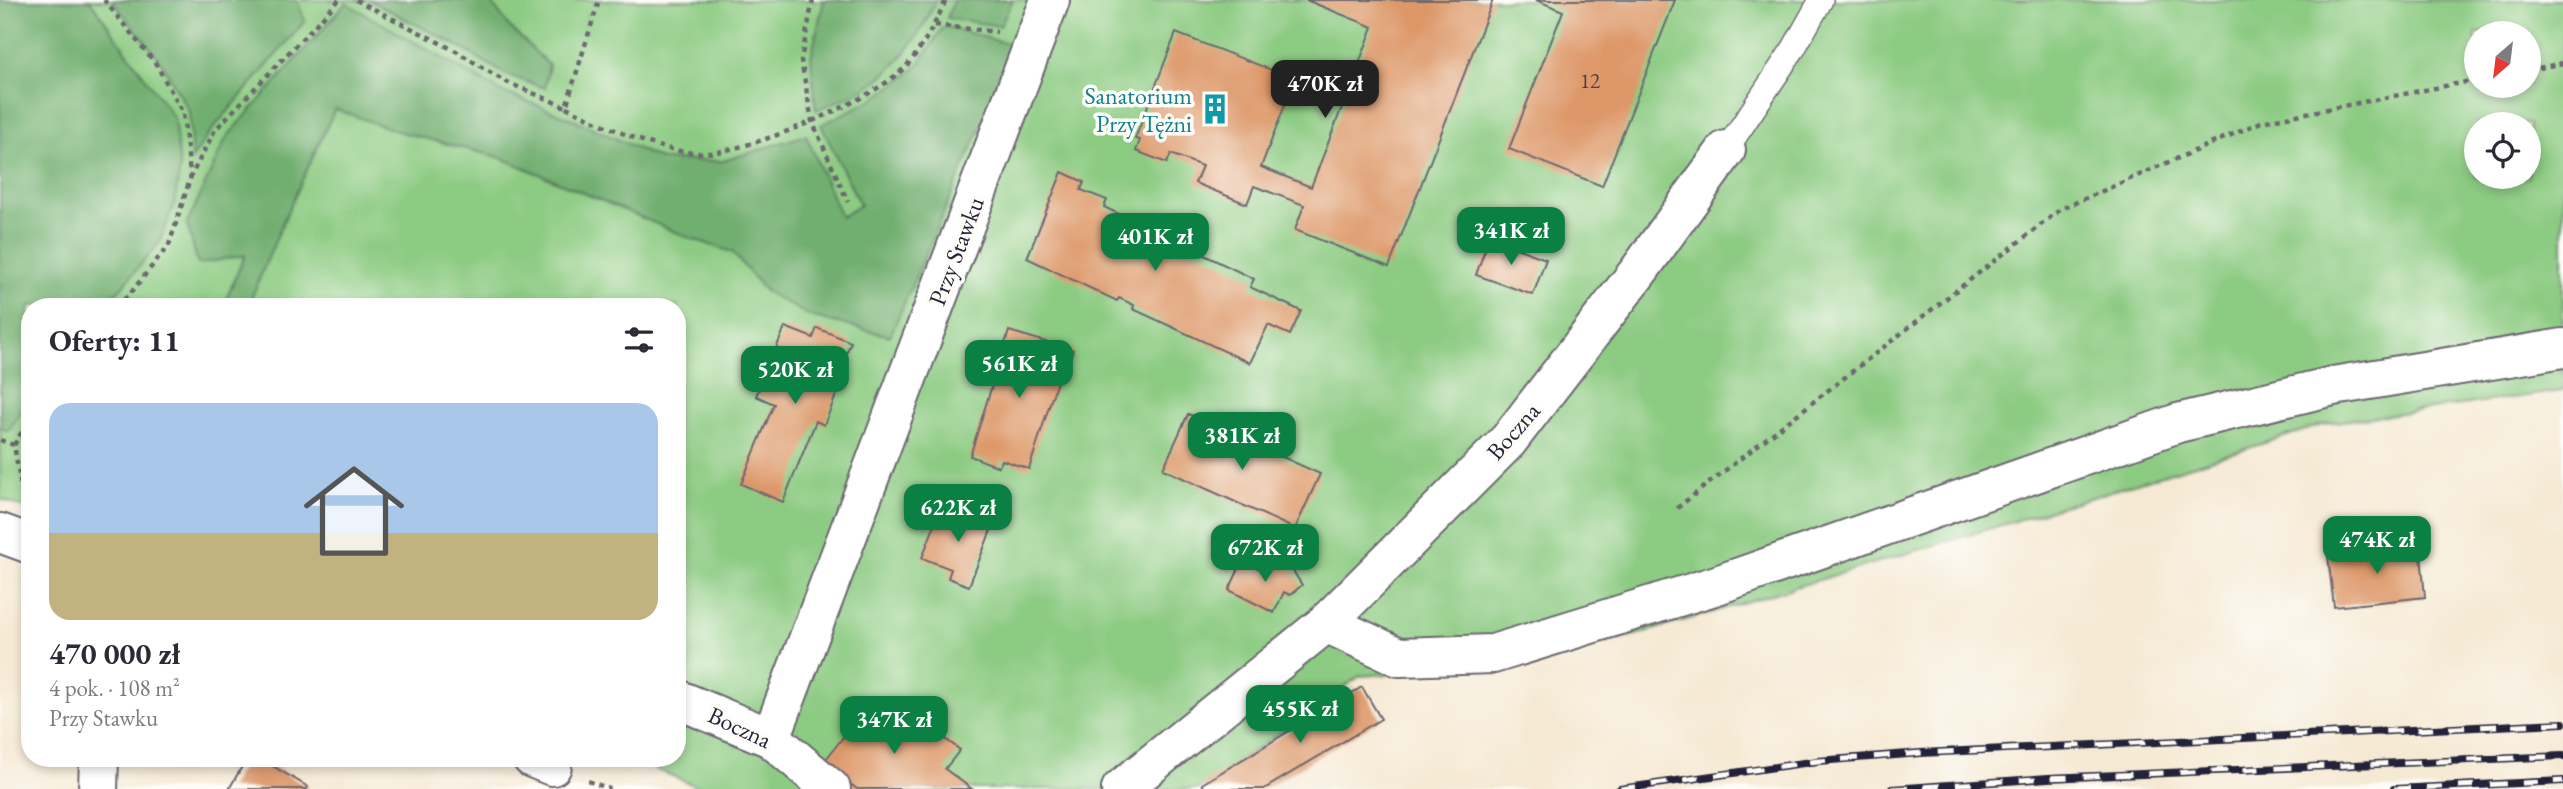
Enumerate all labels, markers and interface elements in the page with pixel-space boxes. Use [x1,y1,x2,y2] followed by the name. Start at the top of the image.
[2464,21,2541,98] north arrow
[2464,21,2541,189] map controls
[1260,60,1390,120] pin: 470K zł
[1580,67,1600,94] house number: 12
[1287,68,1363,98] text: 470K zł
[1084,80,1192,139] place label: Sanatorium Przy Tężni
[1198,92,1232,126] building icon: Sanatorium Przy Tężni
[2464,112,2541,189] button: locate
[921,192,991,310] street label: Przy Stawku
[1446,208,1576,267] pin: 341K zł
[1090,214,1220,273] pin: 401K zł
[1473,215,1549,245] text: 341K zł
[1117,221,1193,251] text: 401K zł
[49,321,180,360] text: Oferty: 11
[620,321,658,359] icon: filters
[954,340,1084,400] pin: 561K zł
[730,346,860,406] pin: 520K zł
[981,348,1057,378] text: 561K zł
[757,354,833,384] text: 520K zł
[1480,395,1547,466] street label: Boczna
[1177,412,1307,472] pin: 381K zł
[1204,420,1280,450] text: 381K zł
[291,448,417,574] icon: home
[893,484,1023,544] pin: 622K zł
[920,492,996,522] text: 622K zł
[2312,516,2442,576] pin: 474K zł
[1200,524,1330,584] pin: 672K zł
[2339,524,2415,554] text: 474K zł
[1227,532,1303,562] text: 672K zł
[49,634,180,673] text: 470 000 zł
[49,673,180,703] text: 4 pok. · 108 m²
[1235,686,1365,745] pin: 455K zł
[1262,693,1338,723] text: 455K zł
[829,696,959,756] pin: 347K zł
[703,699,777,755] street label: Boczna
[49,703,158,733] text: Przy Stawku
[856,704,932,734] text: 347K zł

